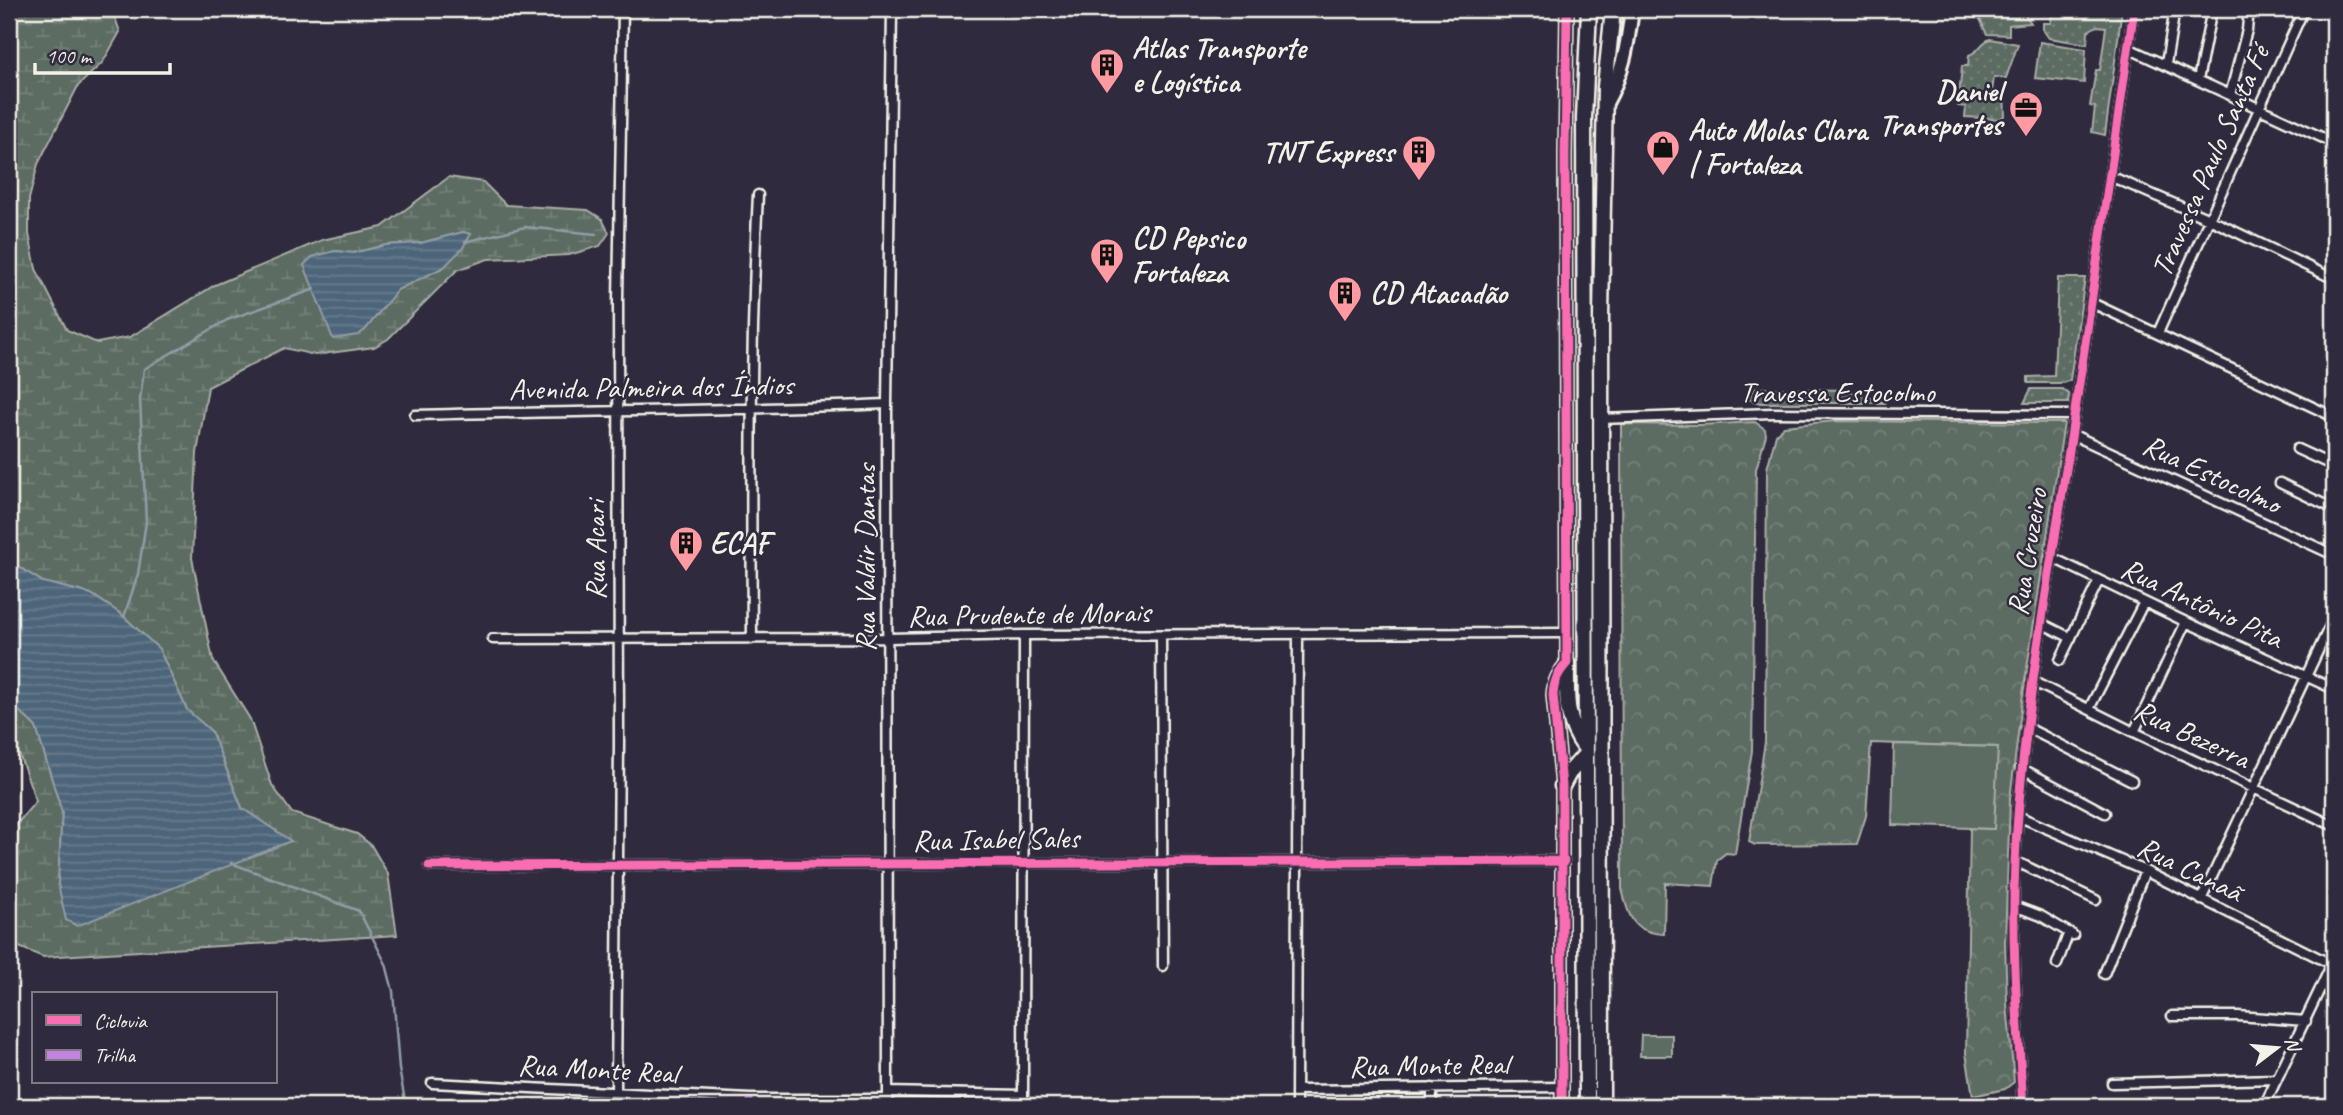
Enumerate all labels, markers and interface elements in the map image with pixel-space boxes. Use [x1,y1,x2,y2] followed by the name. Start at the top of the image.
[1132,29,1308,101] place label: Atlas Transporte e Logística
[35,32,170,76] scale bar
[2142,36,2280,282] street label: Travessa Paulo Santa Fé
[46,43,93,69] text: 100 m
[1088,46,1126,95] building icon: Atlas Transporte e Logística
[1879,72,2008,144] place label: Daniel Transportes
[2007,89,2045,138] office icon: Daniel Transportes
[1688,111,1870,183] place label: Auto Molas Clara | Fortaleza
[1644,128,1682,177] shop icon: Auto Molas Clara | Fortaleza
[1263,133,1397,171] place label: TNT Express
[1400,133,1438,182] building icon: TNT Express
[1132,219,1247,291] place label: CD Pepsico Fortaleza
[1088,236,1126,285] building icon: CD Pepsico Fortaleza
[1326,274,1364,323] building icon: CD Atacadão
[1370,274,1509,312] place label: CD Atacadão
[508,365,796,408] street label: Avenida Palmeira dos Índios
[1739,373,1936,411] street label: Travessa Estocolmo
[2137,425,2290,524] street label: Rua Estocolmo
[846,462,884,652] street label: Rua Valdir Dantas
[1998,484,2056,618] street label: Rua Cruzeiro
[576,497,614,600] street label: Rua Acari
[667,524,705,573] building icon: ECAF
[710,524,776,562] place label: ECAF
[2115,549,2291,658] street label: Rua Antônio Pita
[907,593,1153,635] street label: Rua Prudente de Morais
[2128,691,2258,778] street label: Rua Bezerra
[912,819,1082,859] street label: Rua Isabel Sales
[2131,827,2251,912] street label: Rua Canaã
[32,992,276,1084] legend
[94,1008,148,1034] text: Ciclovia
[2242,1014,2312,1084] north arrow
[2279,1035,2306,1056] text: N
[94,1042,137,1068] text: Trilha
[1349,1045,1514,1085] street label: Rua Monte Real
[517,1046,684,1092] street label: Rua Monte Real

